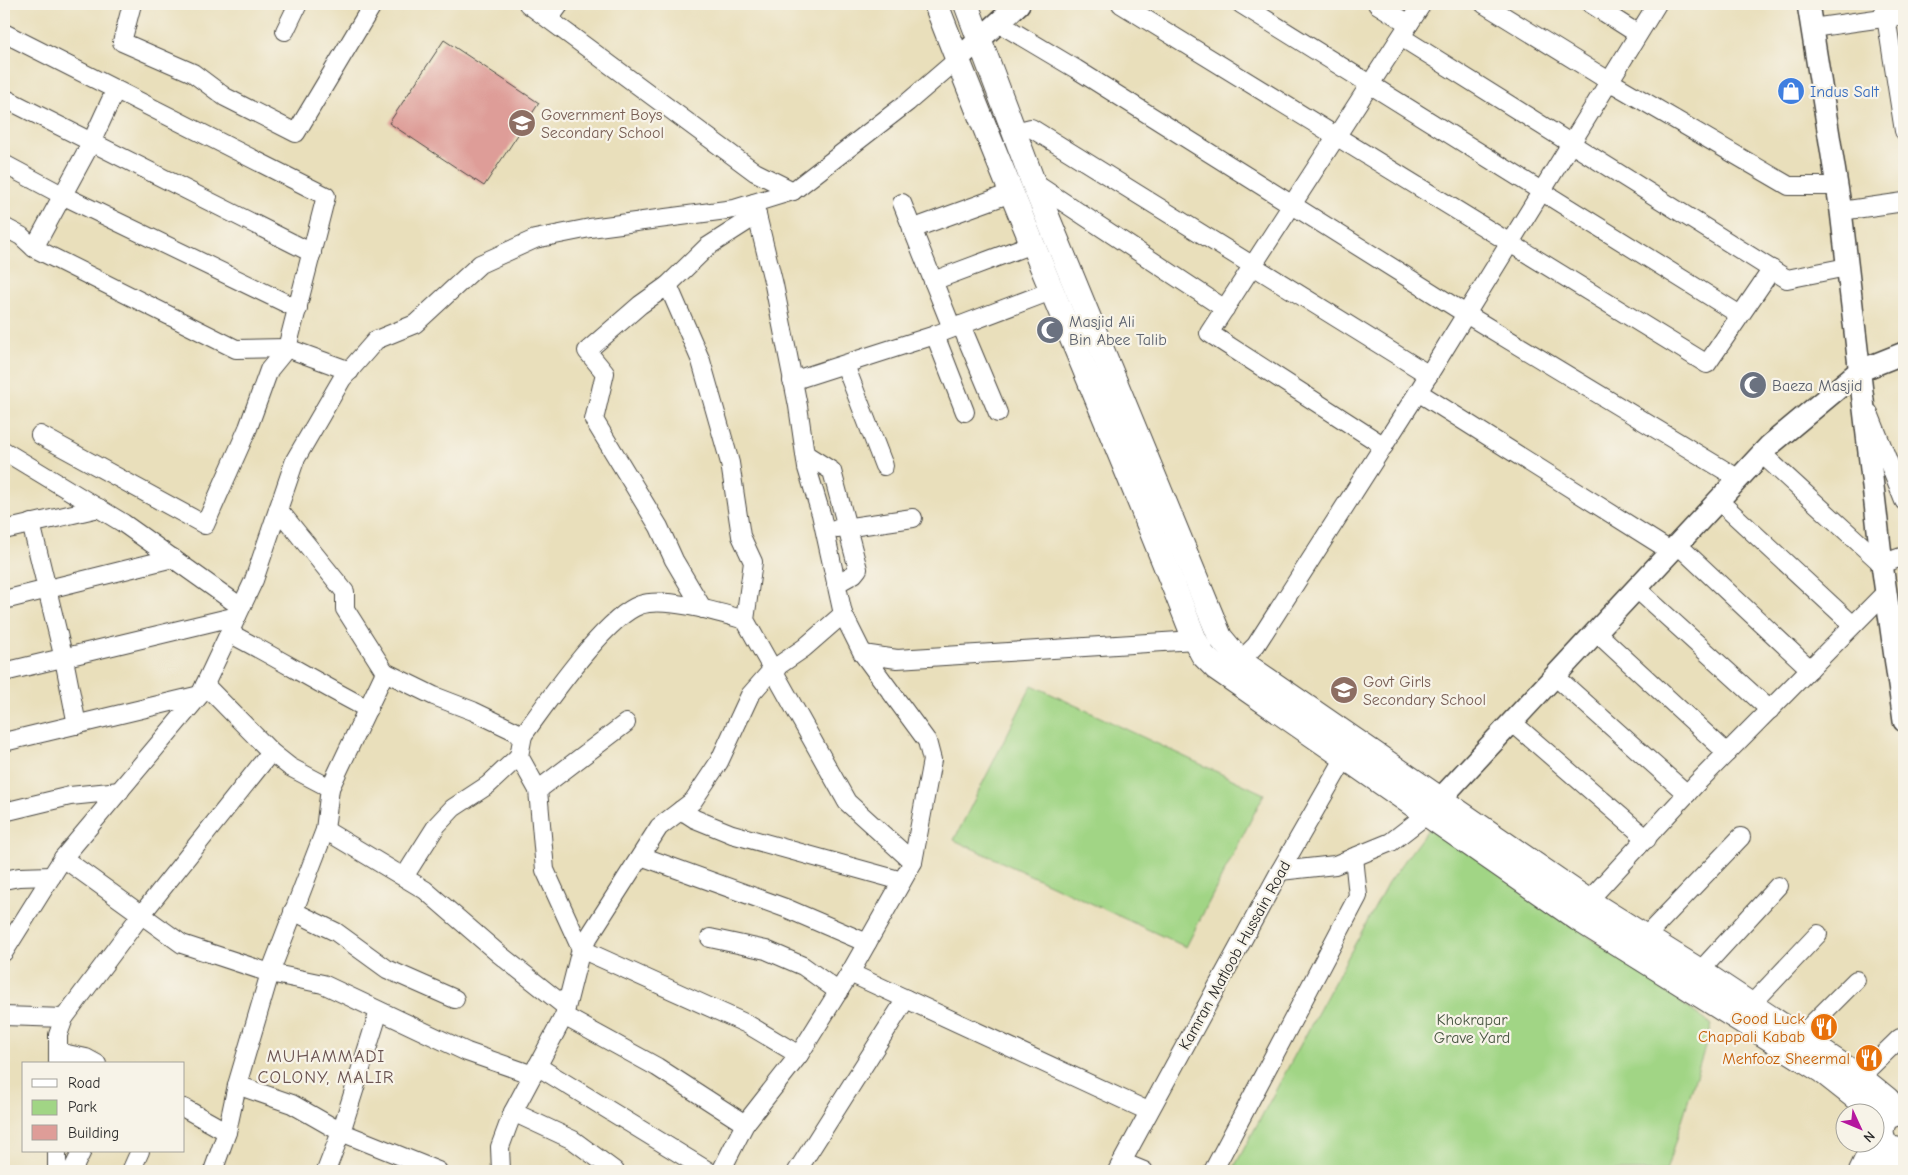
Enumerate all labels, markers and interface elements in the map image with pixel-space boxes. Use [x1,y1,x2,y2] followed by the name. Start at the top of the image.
[1776,76,1806,106] shop icon: Indus Salt
[1810,83,1879,101] place label: Indus Salt
[541,106,664,142] place label: Government Boys Secondary School
[507,108,537,138] school or university icon: Government Boys Secondary School
[1069,313,1167,349] place label: Masjid Ali Bin Abee Talib
[1035,315,1065,345] mosque icon: Masjid Ali Bin Abee Talib
[1738,370,1768,400] mosque icon: Baeza Masjid
[1772,377,1863,395] place label: Baeza Masjid
[1363,673,1486,709] place label: Govt Girls Secondary School
[1329,675,1359,705] school or university icon: Govt Girls Secondary School
[1175,858,1294,1053] street label: Kamran Matloob Hussain Road
[1698,1010,1805,1046] place label: Good Luck Chappali Kabab
[1434,1011,1510,1047] park label: Khokrapar Grave Yard
[1809,1012,1839,1042] restaurant icon: Good Luck Chappali Kabab
[1854,1043,1884,1073] restaurant icon: Mehfooz Sheermal
[258,1046,394,1088] district label: MUHAMMADI COLONY, MALIR
[1722,1050,1850,1068] place label: Mehfooz Sheermal
[22,1062,185,1152] legend
[68,1074,100,1092] text: Road
[68,1098,97,1116] text: Park
[1836,1102,1886,1152] north arrow
[68,1124,119,1142] text: Building
[1860,1127,1878,1146] text: N

